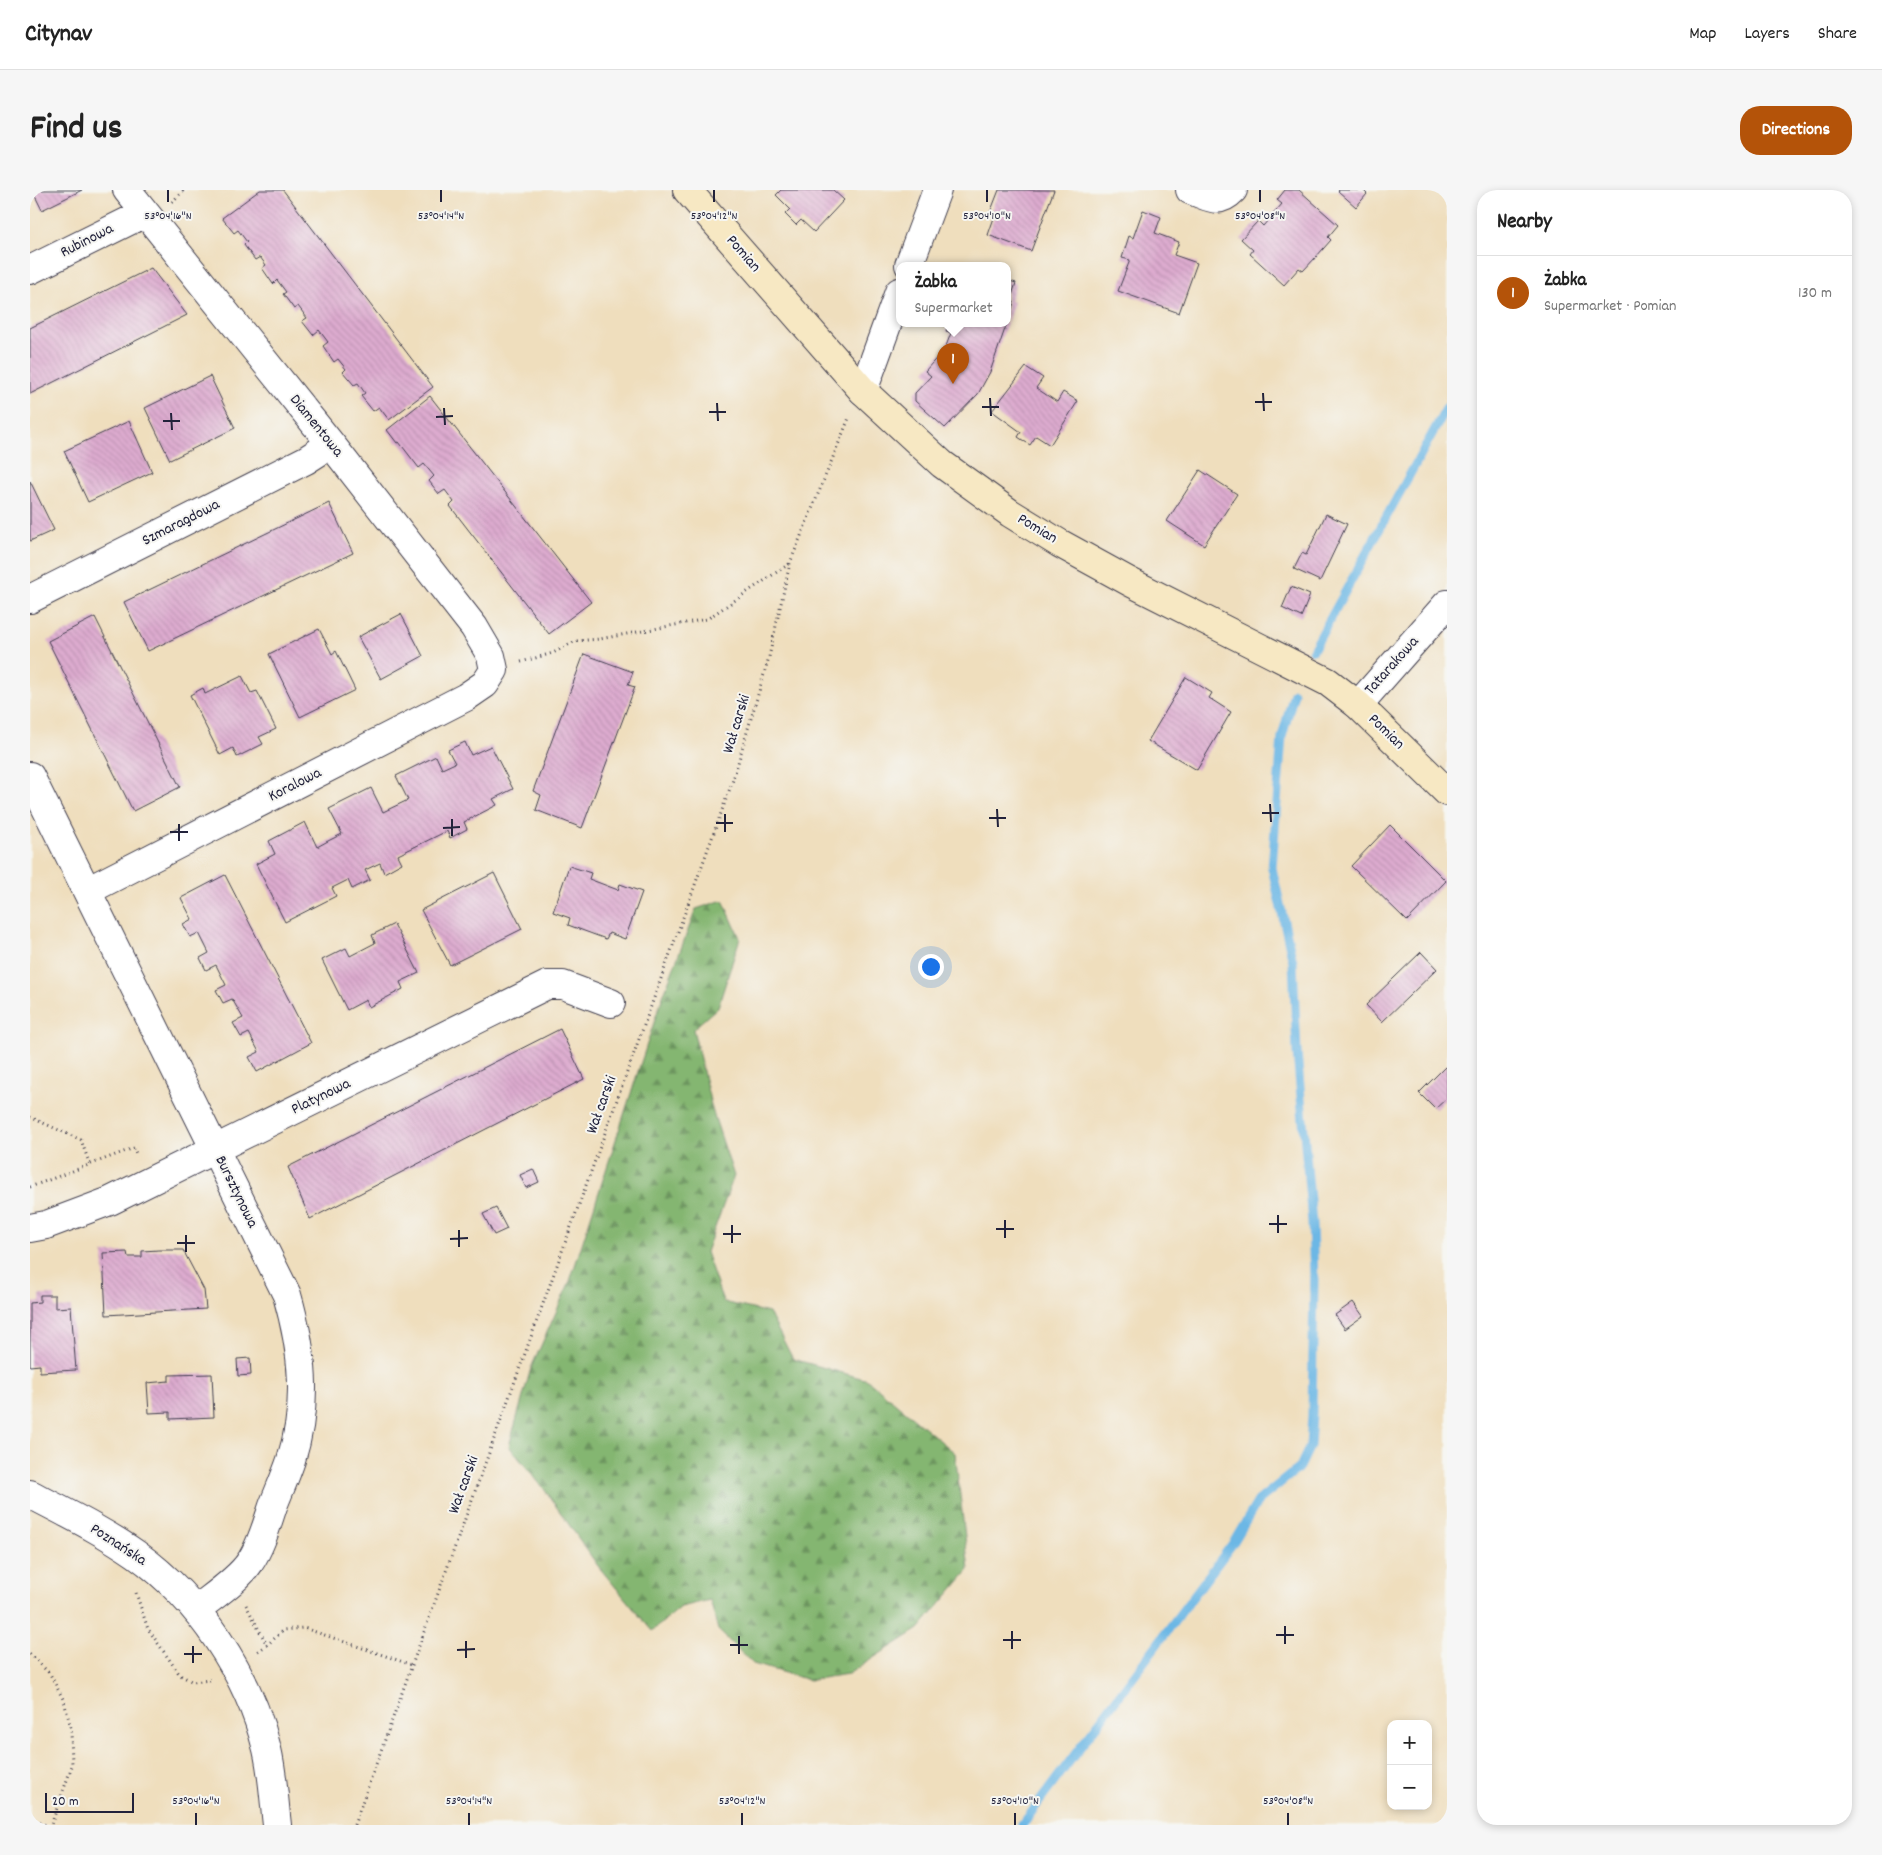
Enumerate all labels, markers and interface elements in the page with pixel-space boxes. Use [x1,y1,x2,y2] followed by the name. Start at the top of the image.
[25,18,92,52] text: Citynav
[1689,22,1716,47] text: Map
[1744,22,1790,47] text: Layers
[1818,22,1857,47] text: Share
[30,105,122,155] text: Find us
[1740,106,1852,155] button: Directions
[144,208,192,225] text: 53°04'16"N
[418,208,464,225] text: 53°04'14"N
[691,208,737,225] text: 53°04'12"N
[963,208,1011,225] text: 53°04'10"N
[1235,208,1285,225] text: 53°04'08"N
[1497,208,1552,238] text: Nearby
[56,218,118,264] street label: Rubinowa
[720,230,766,278] street label: Pomian
[896,262,1011,327] popup
[1544,268,1586,295] text: Żabka
[914,270,957,297] text: Żabka
[1511,282,1515,305] text: 1
[1798,282,1832,305] text: 130 m
[1544,295,1676,318] text: Supermarket · Pomian
[914,297,993,320] text: Supermarket
[937,343,969,384] pin: 1
[283,390,349,463] street label: Diamentowa
[138,493,224,552] street label: Szmaragdowa
[1013,508,1061,550] street label: Pomian
[1359,631,1425,701] street label: Tatarakowa
[717,692,757,756] street label: Wał carski
[1362,709,1410,755] street label: Pomian
[265,762,326,808] street label: Koralowa
[918,954,944,980] your location
[288,1073,355,1121] street label: Platynowa
[581,1073,623,1137] street label: Wał carski
[209,1152,264,1233] street label: Bursztynowa
[443,1453,485,1517] street label: Wał carski
[85,1518,151,1572] street label: Poznańska
[1387,1720,1432,1810] map controls
[1387,1720,1432,1765] button: +
[1387,1765,1432,1810] button: −
[45,1790,134,1813] scale bar
[52,1792,79,1812] text: 20 m
[172,1793,220,1810] text: 53°04'16"N
[446,1793,492,1810] text: 53°04'14"N
[719,1793,765,1810] text: 53°04'12"N
[991,1793,1039,1810] text: 53°04'10"N
[1263,1793,1313,1810] text: 53°04'08"N

